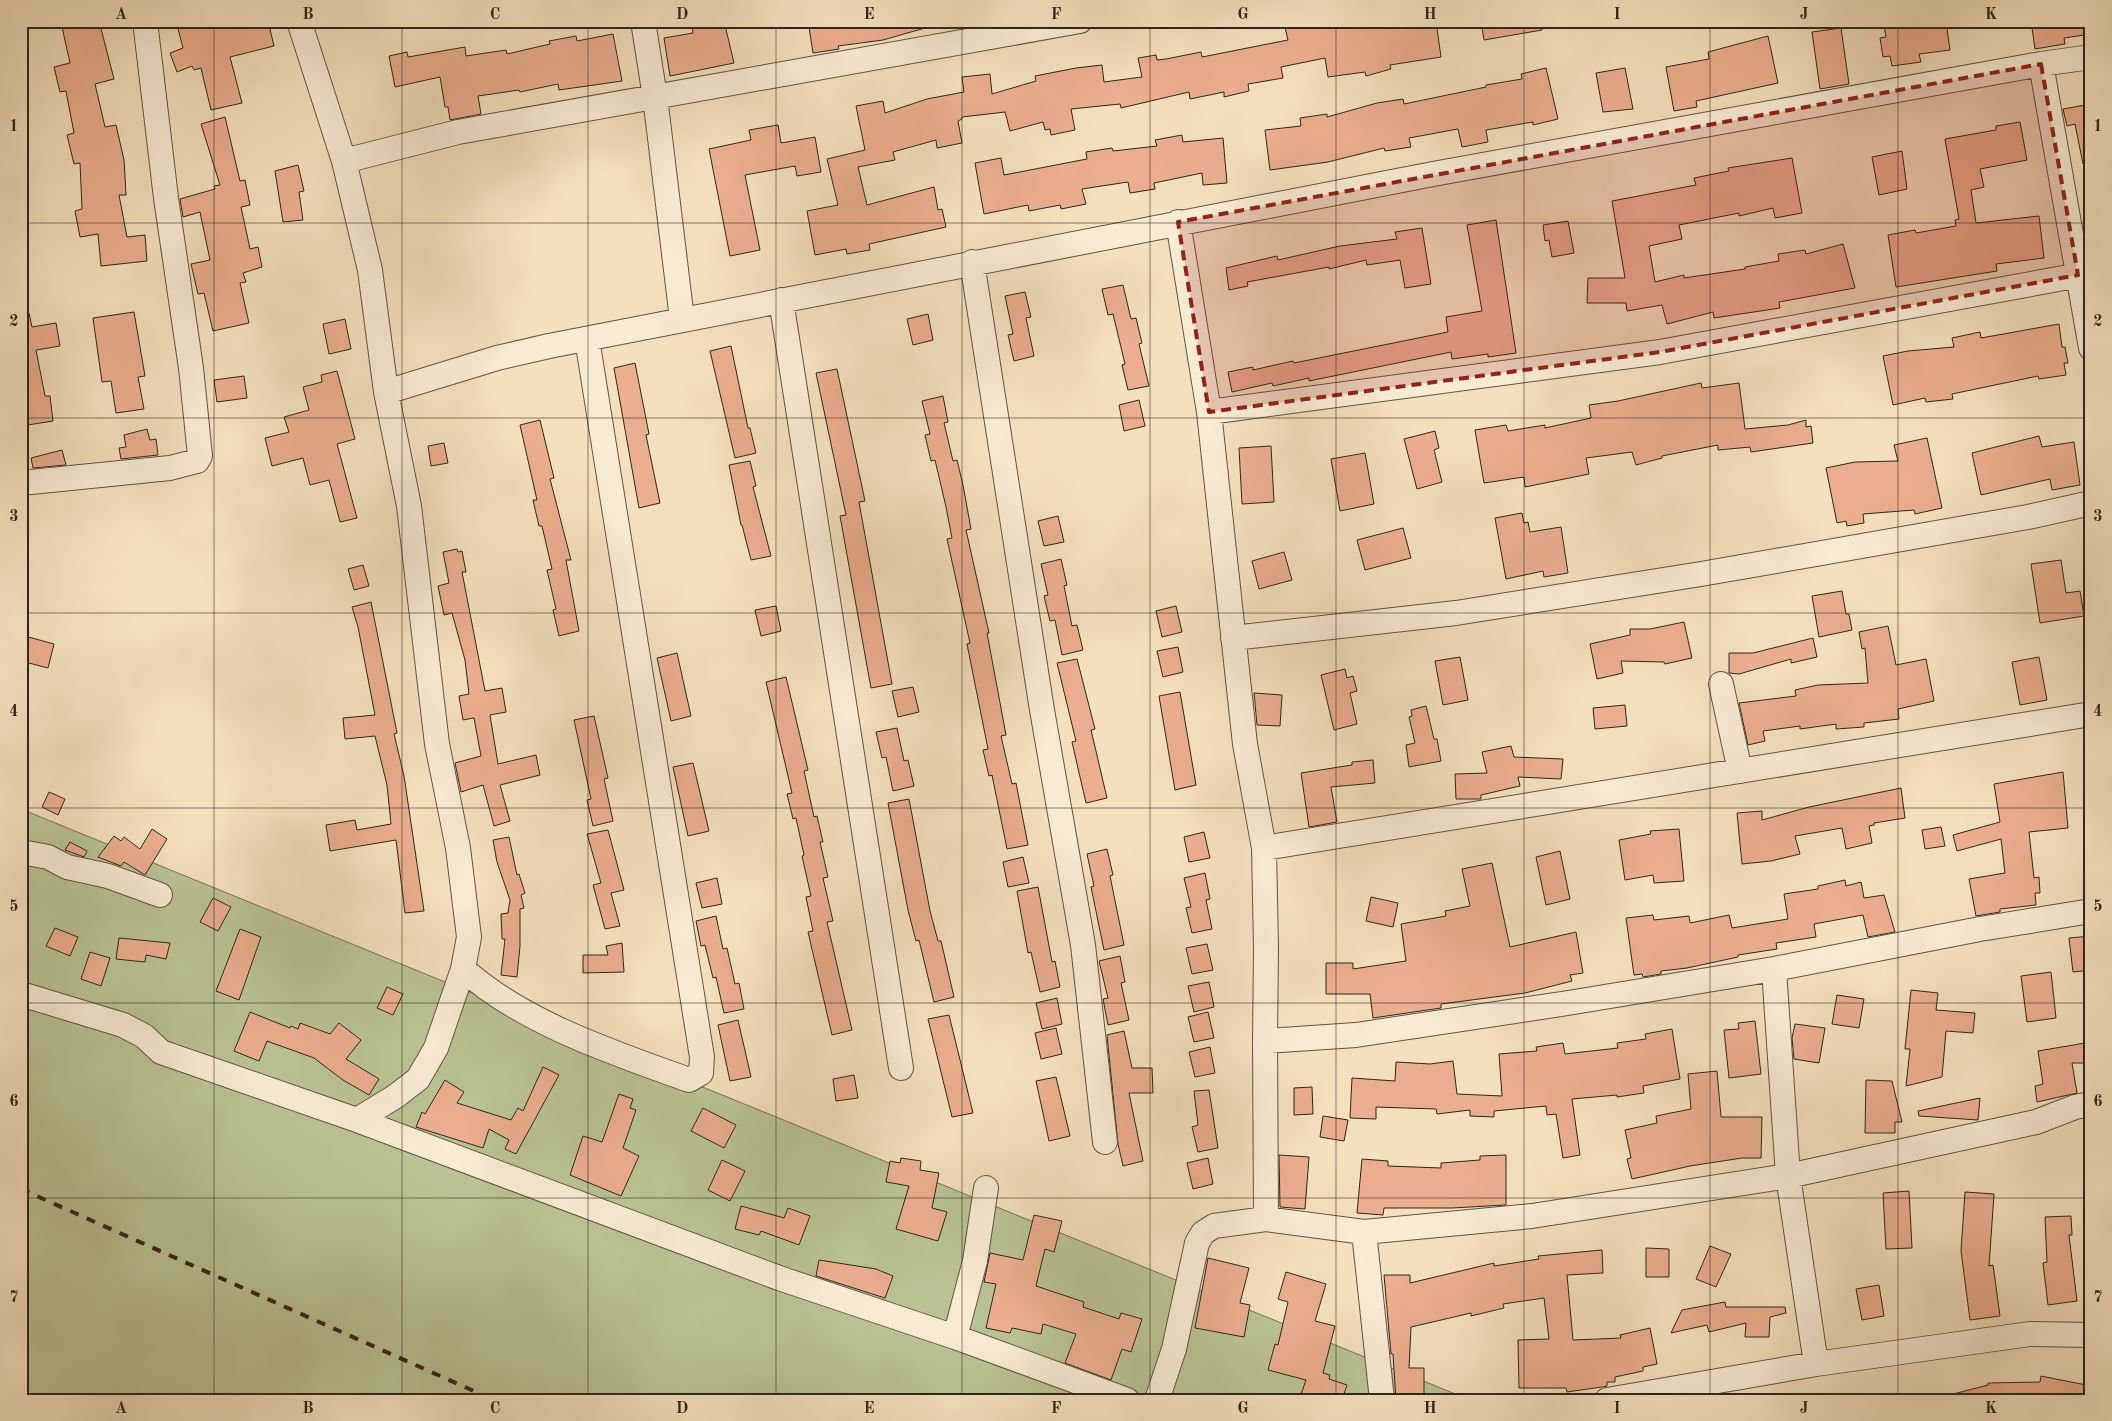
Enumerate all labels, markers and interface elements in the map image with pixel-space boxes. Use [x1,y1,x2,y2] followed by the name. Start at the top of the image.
[115,7,127,23] text: A
[302,7,314,23] text: B
[490,7,500,23] text: C
[676,7,688,23] text: D
[863,7,875,23] text: E
[1051,7,1062,23] text: F
[1237,7,1249,23] text: G
[1423,7,1437,23] text: H
[1613,7,1621,23] text: I
[1800,7,1809,23] text: J
[1985,7,1997,23] text: K
[9,119,19,135] text: 1
[2093,119,2103,135] text: 1
[9,314,19,330] text: 2
[2093,314,2103,330] text: 2
[9,509,19,525] text: 3
[2093,509,2103,525] text: 3
[9,704,19,720] text: 4
[2093,704,2103,720] text: 4
[9,899,19,915] text: 5
[2093,899,2103,915] text: 5
[9,1094,19,1110] text: 6
[2093,1094,2103,1110] text: 6
[9,1290,19,1306] text: 7
[2093,1290,2103,1306] text: 7
[115,1401,127,1417] text: A
[302,1401,314,1417] text: B
[490,1401,500,1417] text: C
[676,1401,688,1417] text: D
[863,1401,875,1417] text: E
[1051,1401,1062,1417] text: F
[1237,1401,1249,1417] text: G
[1423,1401,1437,1417] text: H
[1613,1401,1621,1417] text: I
[1800,1401,1809,1417] text: J
[1985,1401,1997,1417] text: K

